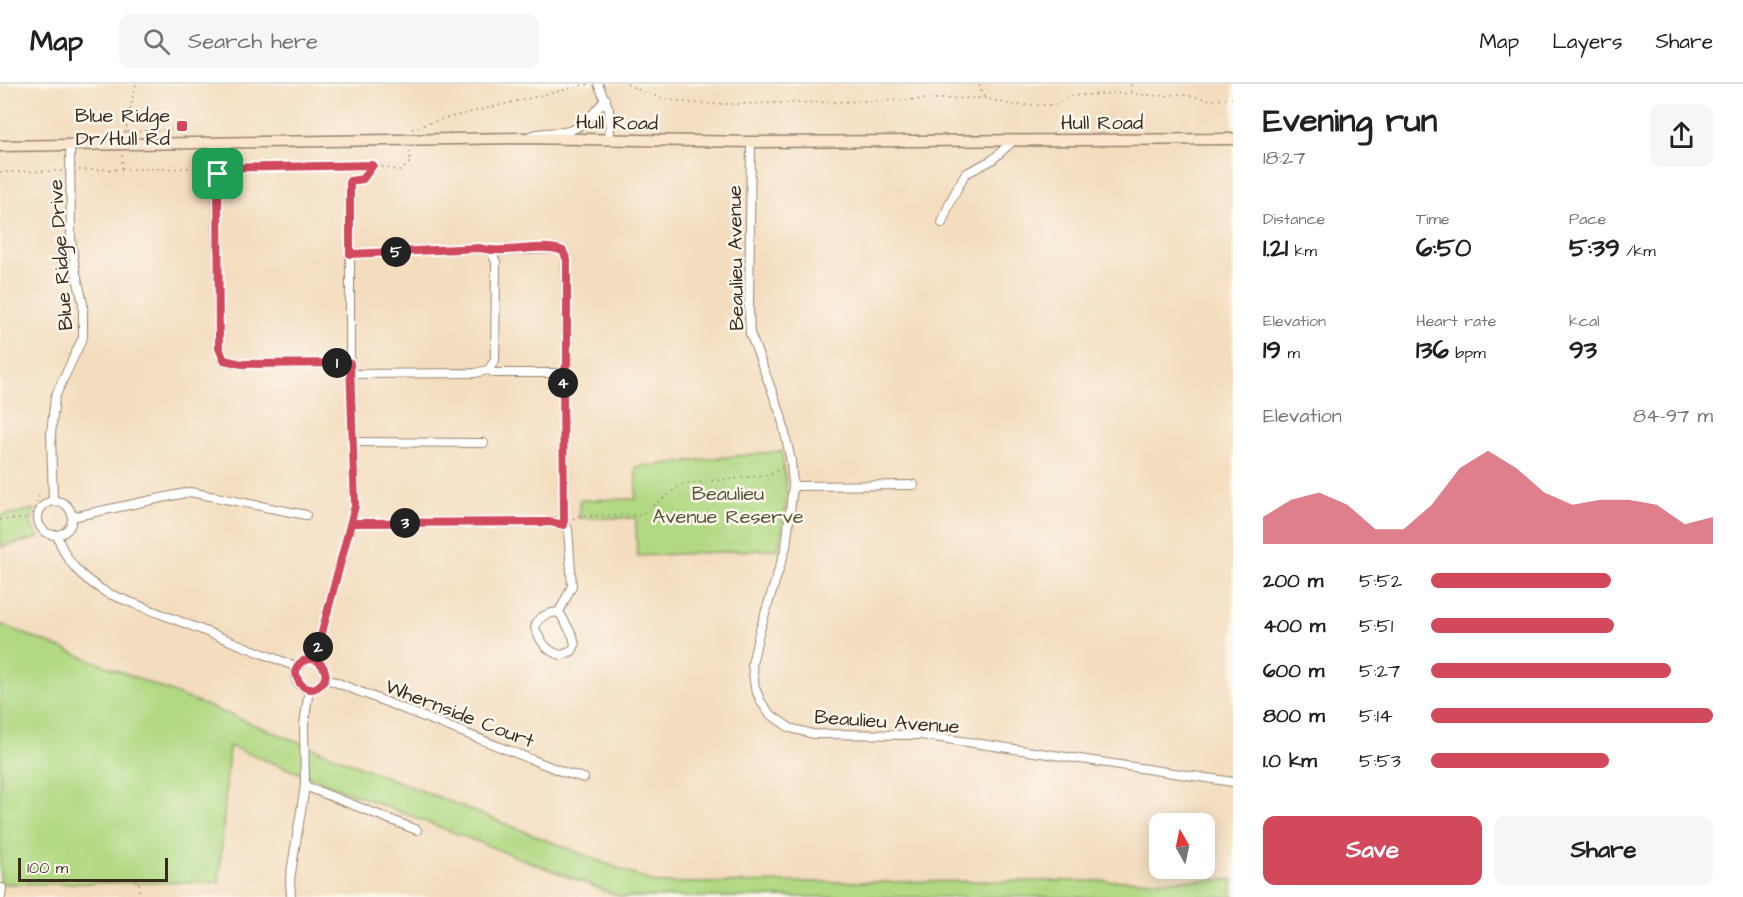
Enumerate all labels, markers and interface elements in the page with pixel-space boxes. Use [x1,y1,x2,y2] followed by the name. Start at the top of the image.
[119,14,539,68] search box
[30,22,83,61] text: Map
[140,25,173,58] icon: search
[188,26,318,57] text: Search here
[1479,27,1519,56] text: Map
[1552,27,1622,56] text: Layers
[1655,27,1713,56] text: Share
[1263,98,1437,144] text: Evening run
[75,102,170,153] place label: Blue Ridge Dr/Hull Rd
[1650,104,1713,167] button: share
[575,108,658,138] street label: Hull Road
[1061,109,1143,137] street label: Hull Road
[175,119,189,133] marker: Blue Ridge Dr/Hull Rd
[1263,144,1306,172] text: 18:27
[192,148,243,199] pin
[201,157,234,190] icon: arrive
[42,178,81,331] street label: Blue Ridge Drive
[721,185,751,331] street label: Beaulieu Avenue
[1263,208,1325,230] text: Distance
[1416,208,1450,230] text: Time
[1569,208,1606,230] text: Pace
[1263,230,1288,266] text: 1.21
[1416,230,1471,266] text: 6:50
[1569,230,1620,266] text: 5:39
[381,237,411,267] pin: 5
[1288,240,1317,262] text: km
[1620,240,1656,262] text: /km
[390,241,402,263] text: 5
[1263,310,1326,332] text: Elevation
[1416,310,1496,332] text: Heart rate
[1569,310,1600,332] text: kcal
[1263,332,1281,368] text: 19
[1416,332,1449,368] text: 136
[1569,332,1597,368] text: 93
[1281,342,1300,364] text: m
[1449,342,1486,364] text: bpm
[322,348,352,378] pin: 1
[336,352,338,374] text: 1
[548,368,578,398] pin: 4
[558,372,568,394] text: 4
[1263,402,1342,430] text: Elevation
[1633,402,1713,430] text: 84–97 m
[652,480,804,531] park label: Beaulieu Avenue Reserve
[390,508,420,538] pin: 3
[401,512,409,534] text: 3
[1263,567,1323,595] text: 200 m
[1359,567,1402,595] text: 5:52
[1263,612,1325,640] text: 400 m
[1359,612,1393,640] text: 5:51
[303,632,333,662] pin: 2
[313,636,323,658] text: 2
[1263,657,1324,685] text: 600 m
[1359,657,1400,685] text: 5:27
[381,673,538,755] street label: Whernside Court
[1263,702,1325,730] text: 800 m
[1359,702,1393,730] text: 5:14
[813,703,961,741] street label: Beaulieu Avenue
[1263,747,1317,775] text: 1.0 km
[1359,747,1401,775] text: 5:53
[1149,813,1215,879] north arrow
[1149,813,1215,879] map controls
[1263,816,1482,885] button: Save
[1494,816,1713,885] button: Share
[18,855,168,882] scale bar
[27,857,68,879] text: 100 m

